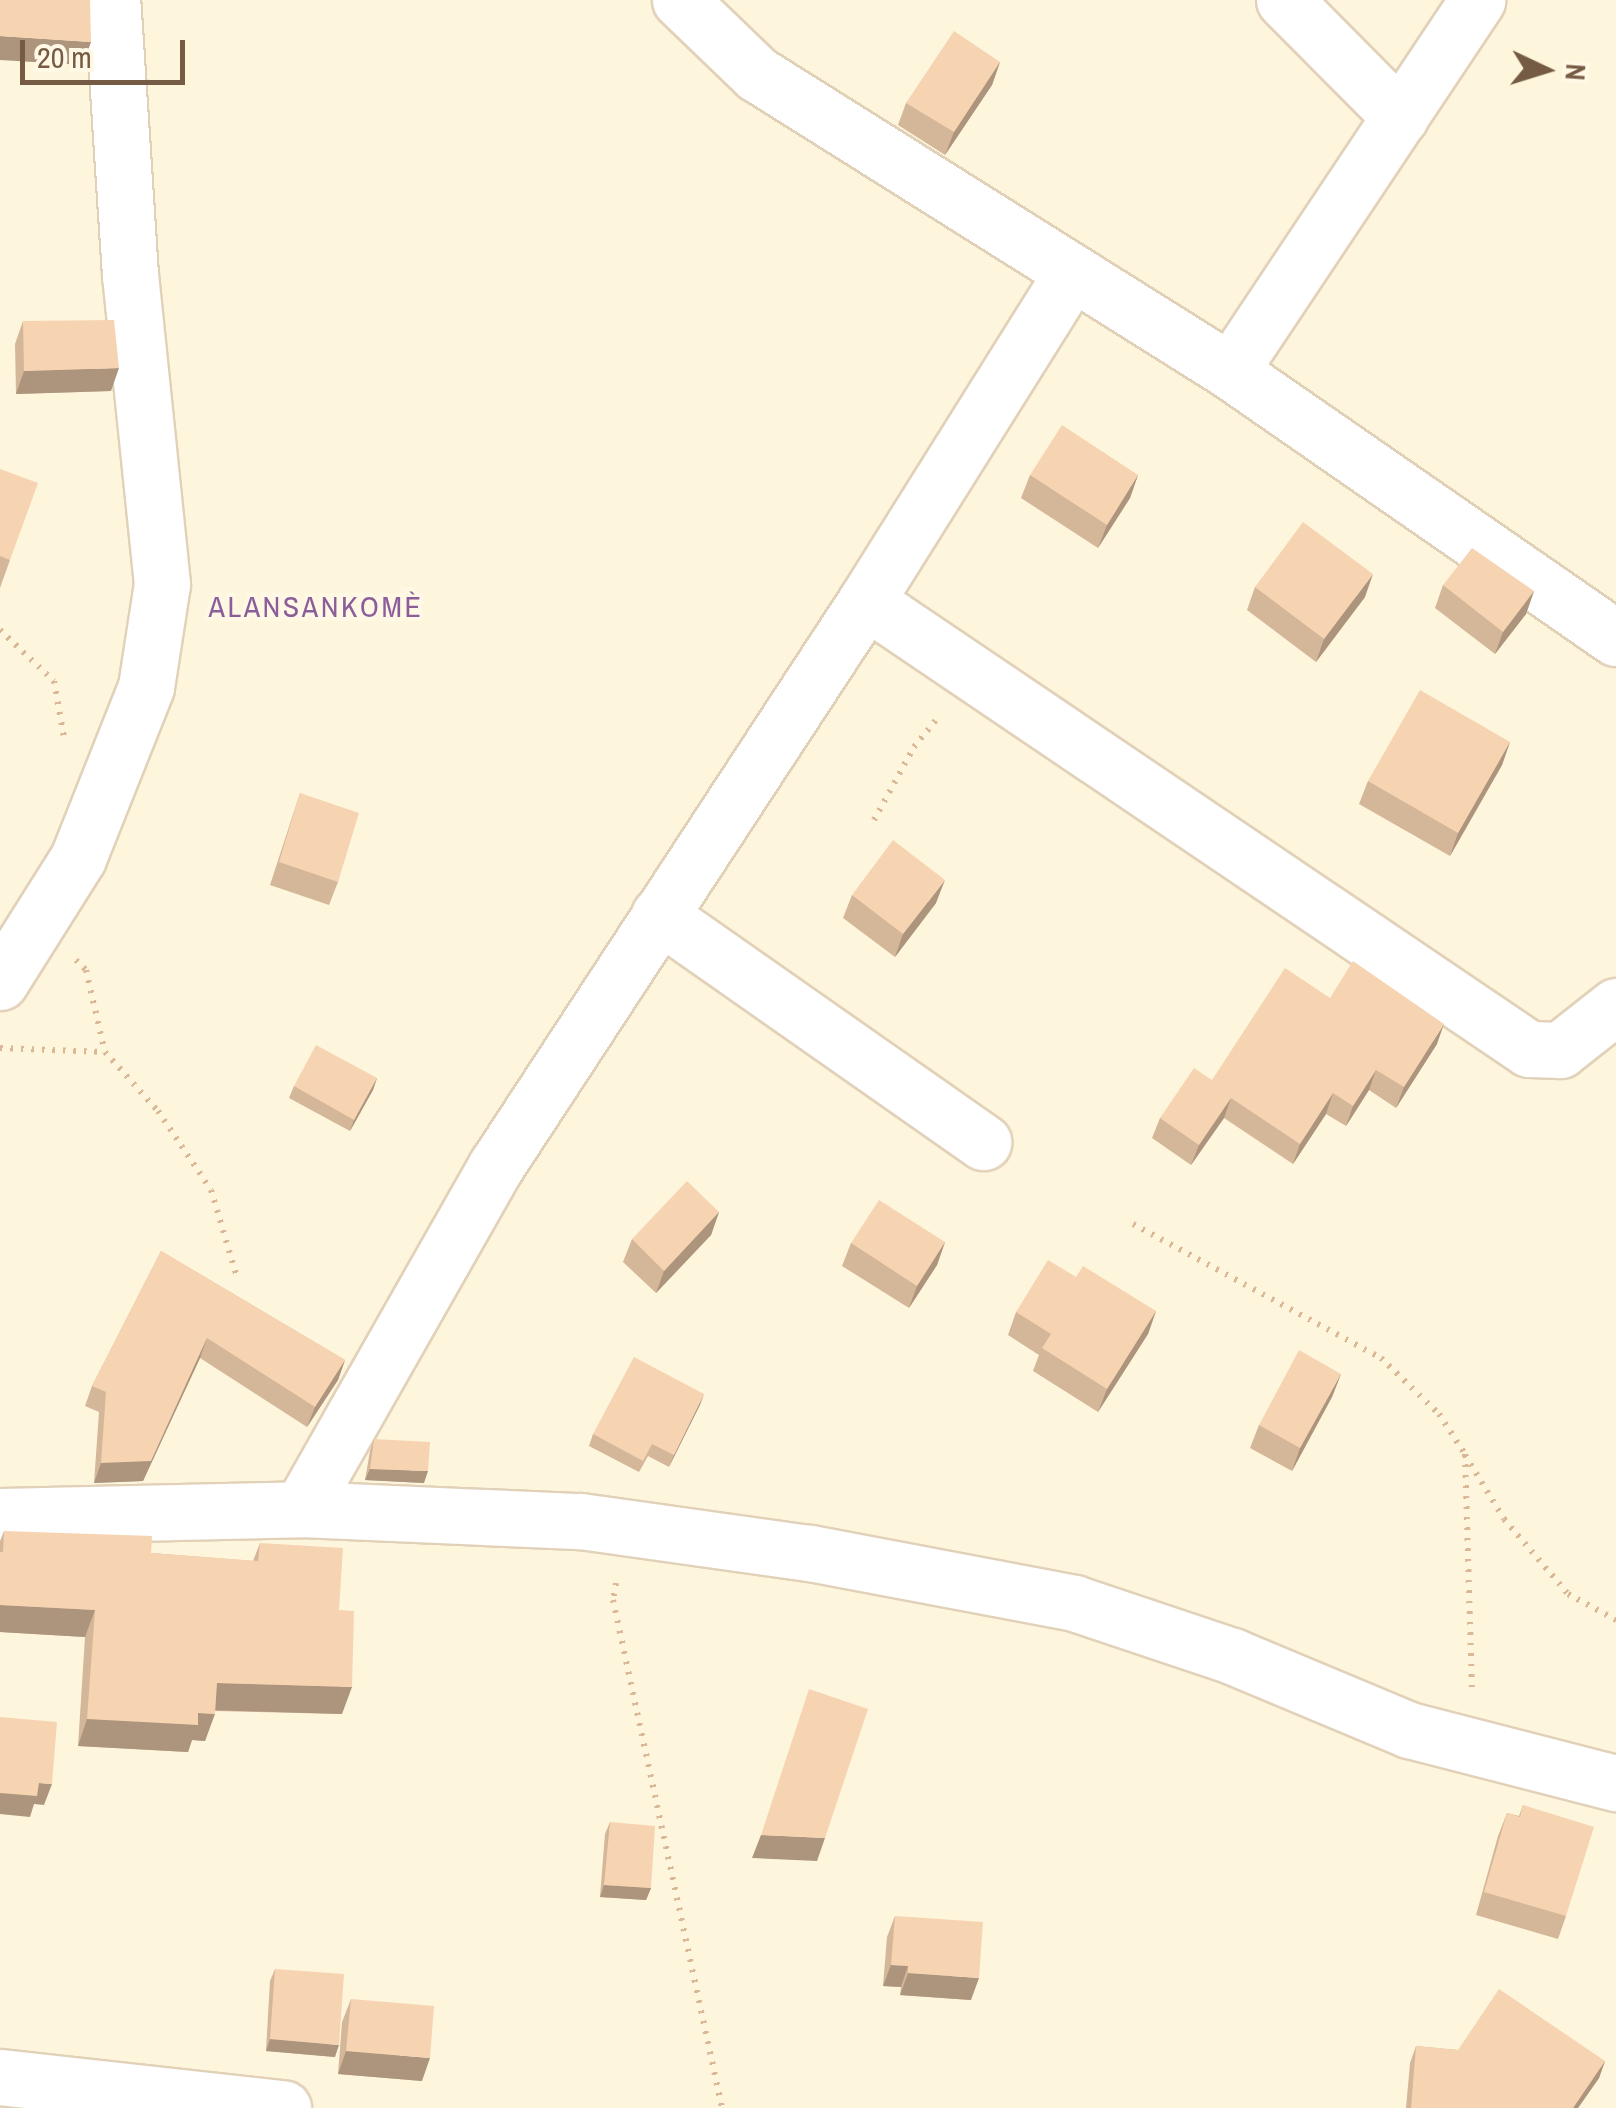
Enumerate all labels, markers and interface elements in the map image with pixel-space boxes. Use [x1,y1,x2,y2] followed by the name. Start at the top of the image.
[25,20,190,82] scale bar
[1496,20,1596,120] north arrow
[37,37,92,77] text: 20 m
[1556,62,1595,82] text: N
[209,588,423,624] district label: ALANSANKOMÈ

